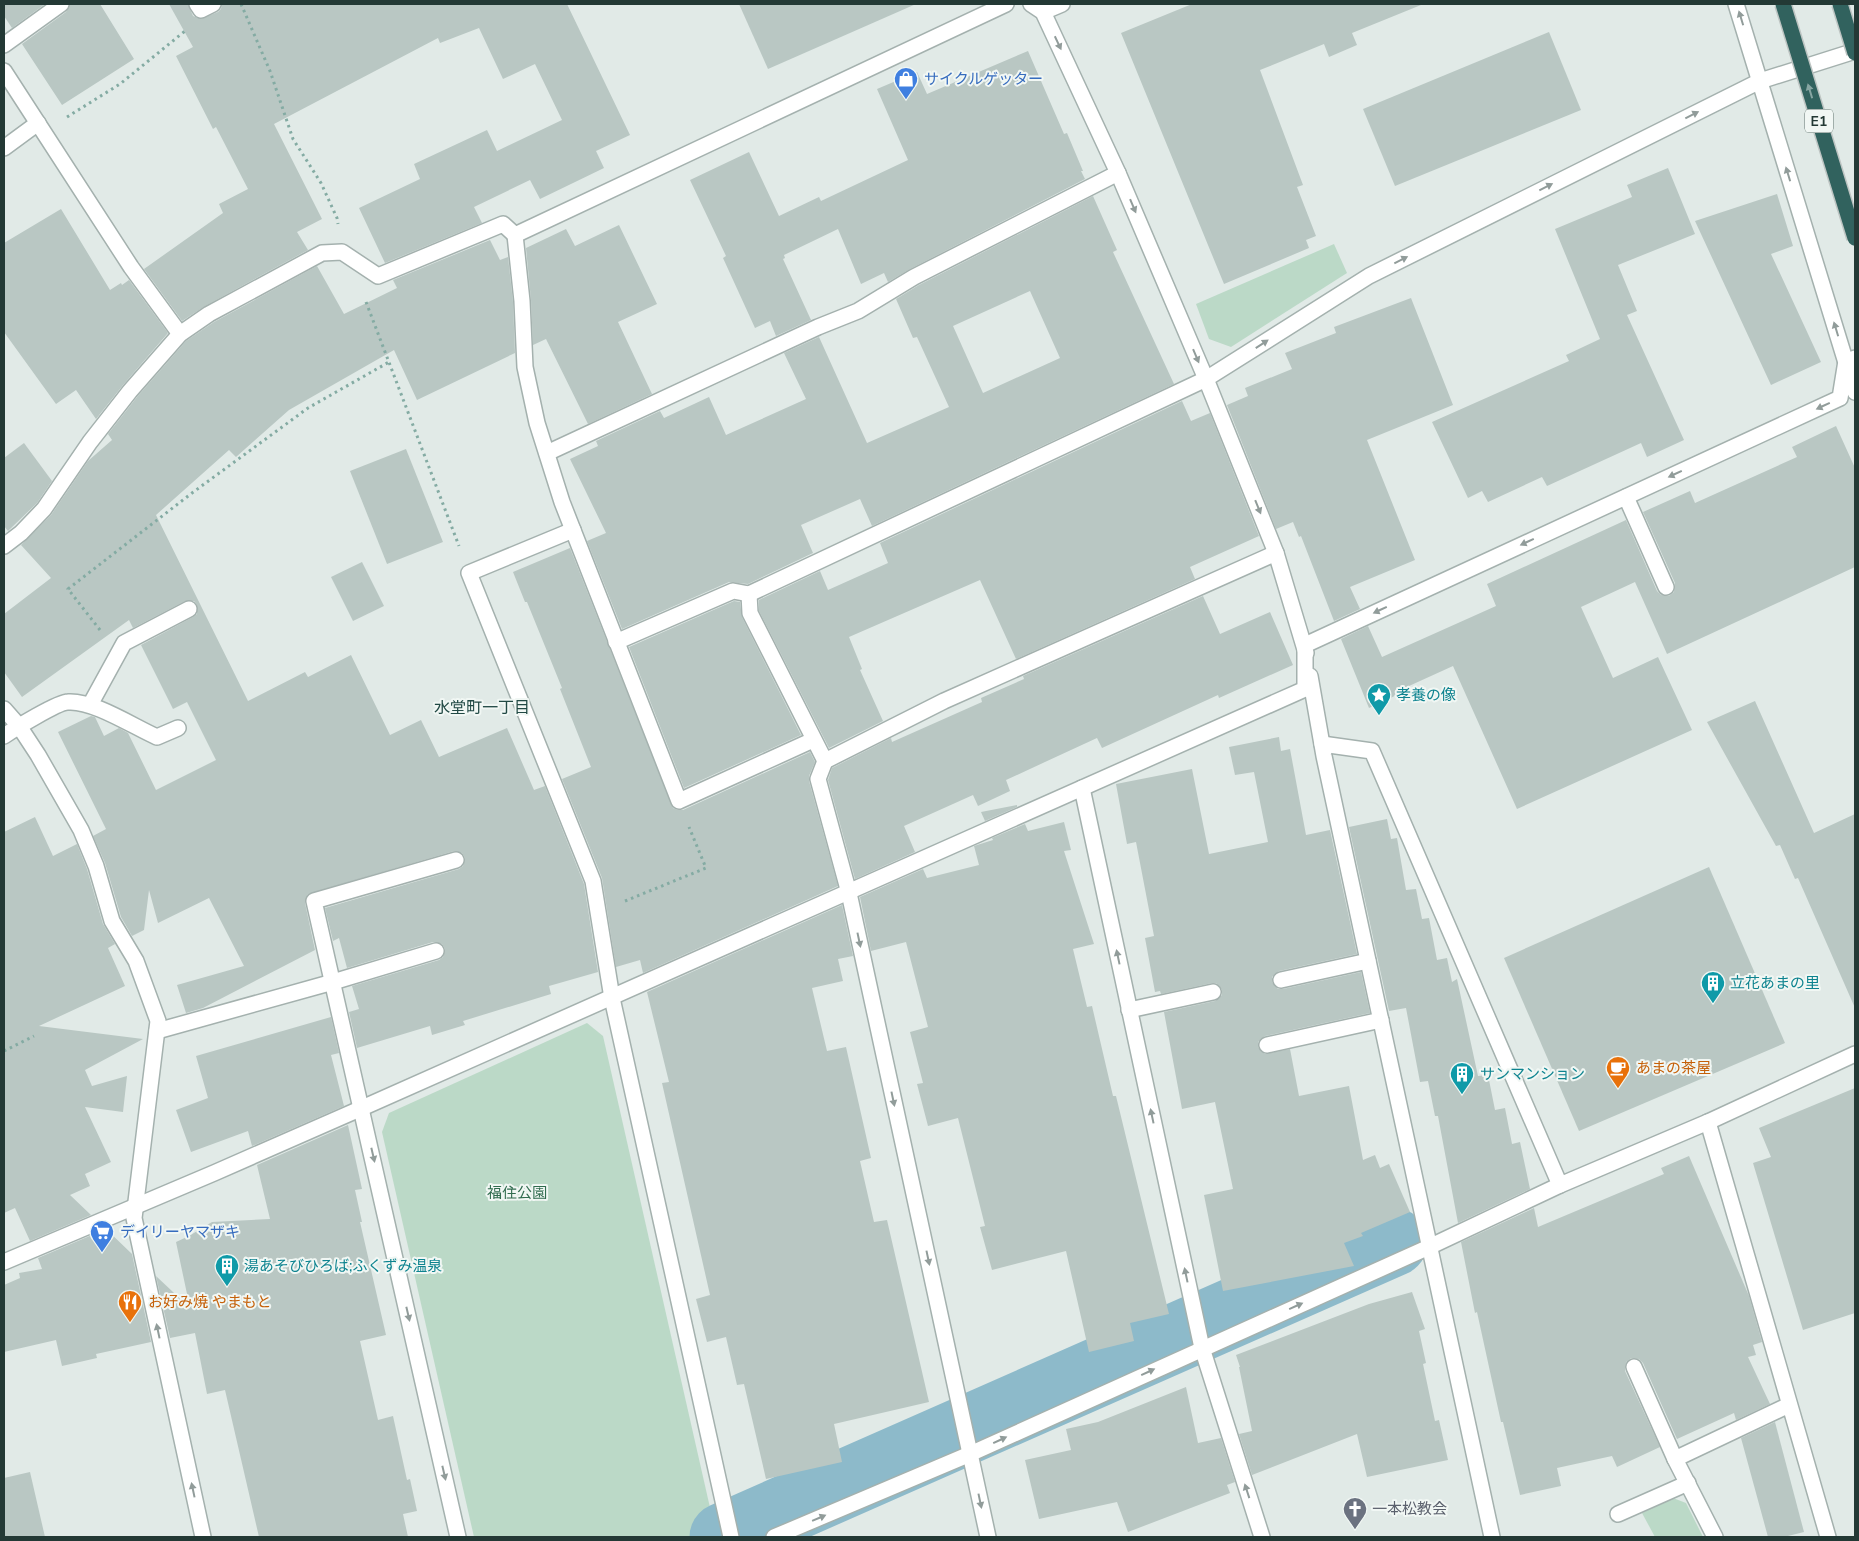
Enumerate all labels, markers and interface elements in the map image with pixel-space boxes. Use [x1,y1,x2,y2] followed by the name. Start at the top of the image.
[1736,11,1744,26] one-way arrow
[1054,36,1062,50] one-way arrow
[893,66,919,100] shop icon: サイクルゲッター
[924,69,1043,89] place label: サイクルゲッター
[1806,83,1813,98] one-way arrow
[1684,110,1699,119] one-way arrow
[1805,110,1833,132] road number: E1
[1784,166,1792,181] one-way arrow
[1539,183,1553,191] one-way arrow
[1129,199,1137,214] one-way arrow
[1394,256,1408,264] one-way arrow
[1831,321,1839,336] one-way arrow
[1255,339,1269,349] one-way arrow
[1193,349,1201,363] one-way arrow
[1815,402,1830,410] one-way arrow
[1668,470,1682,478] one-way arrow
[1254,499,1262,514] one-way arrow
[1520,538,1535,546] one-way arrow
[1373,607,1387,615] one-way arrow
[1366,682,1392,716] place icon: 孝養の像
[1396,685,1456,705] place label: 孝養の像
[434,697,530,719] district label: 水堂町一丁目
[855,933,863,948] one-way arrow
[1114,949,1122,964] one-way arrow
[1700,970,1726,1004] building icon: 立花あまの里
[1730,973,1820,993] place label: 立花あまの里
[1605,1055,1631,1089] cafe icon: あまの茶屋
[1636,1058,1711,1078] place label: あまの茶屋
[1449,1061,1475,1095] building icon: サンマンション
[1480,1064,1585,1084] place label: サンマンション
[889,1092,897,1107] one-way arrow
[1148,1108,1156,1123] one-way arrow
[369,1148,377,1164] one-way arrow
[487,1183,547,1203] park label: 福住公園
[89,1219,115,1253] supermarket icon: デイリーヤマザキ
[120,1222,240,1242] place label: デイリーヤマザキ
[924,1250,932,1266] one-way arrow
[214,1253,240,1287] building icon: 湯あそびひろば;ふくずみ温泉
[244,1256,442,1276] place label: 湯あそびひろば;ふくずみ温泉
[1182,1267,1190,1282] one-way arrow
[117,1289,143,1323] restaurant icon: お好み焼 やまもと
[148,1292,272,1312] place label: お好み焼 やまもと
[1289,1301,1303,1309] one-way arrow
[404,1306,412,1322] one-way arrow
[154,1323,162,1338] one-way arrow
[1141,1368,1155,1376] one-way arrow
[993,1435,1007,1443] one-way arrow
[440,1465,448,1480] one-way arrow
[189,1482,197,1497] one-way arrow
[1243,1483,1251,1498] one-way arrow
[976,1493,984,1508] one-way arrow
[1342,1496,1368,1530] church icon: 一本松教会
[1372,1499,1447,1519] place label: 一本松教会
[812,1514,826,1522] one-way arrow

